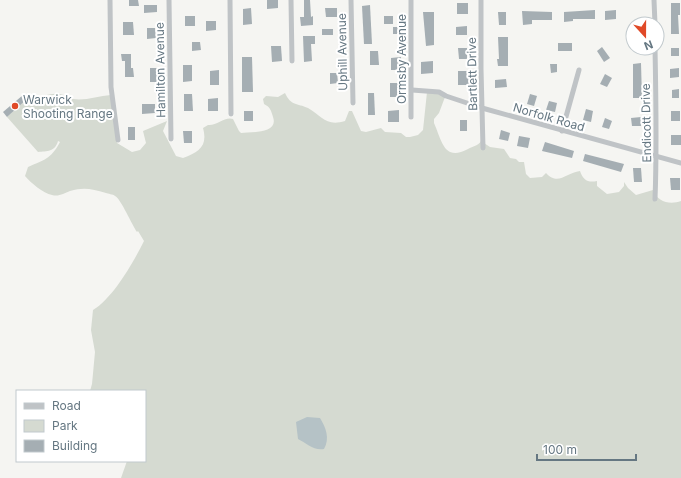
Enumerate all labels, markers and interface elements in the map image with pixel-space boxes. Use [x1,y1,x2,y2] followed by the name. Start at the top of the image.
[334,13,350,91] street label: Uphill Avenue
[394,14,409,104] street label: Ormsby Avenue
[625,16,665,56] north arrow
[152,22,168,118] street label: Hamilton Avenue
[464,37,480,111] street label: Bartlett Drive
[642,37,655,53] text: N
[638,83,654,163] street label: Endicott Drive
[23,92,113,121] place label: Warwick Shooting Range
[511,100,587,134] street label: Norfolk Road
[10,101,20,111] marker: Warwick Shooting Range
[16,390,146,462] legend
[52,398,81,413] text: Road
[52,418,78,433] text: Park
[537,436,636,462] scale bar
[52,438,97,453] text: Building
[543,442,577,457] text: 100 m

